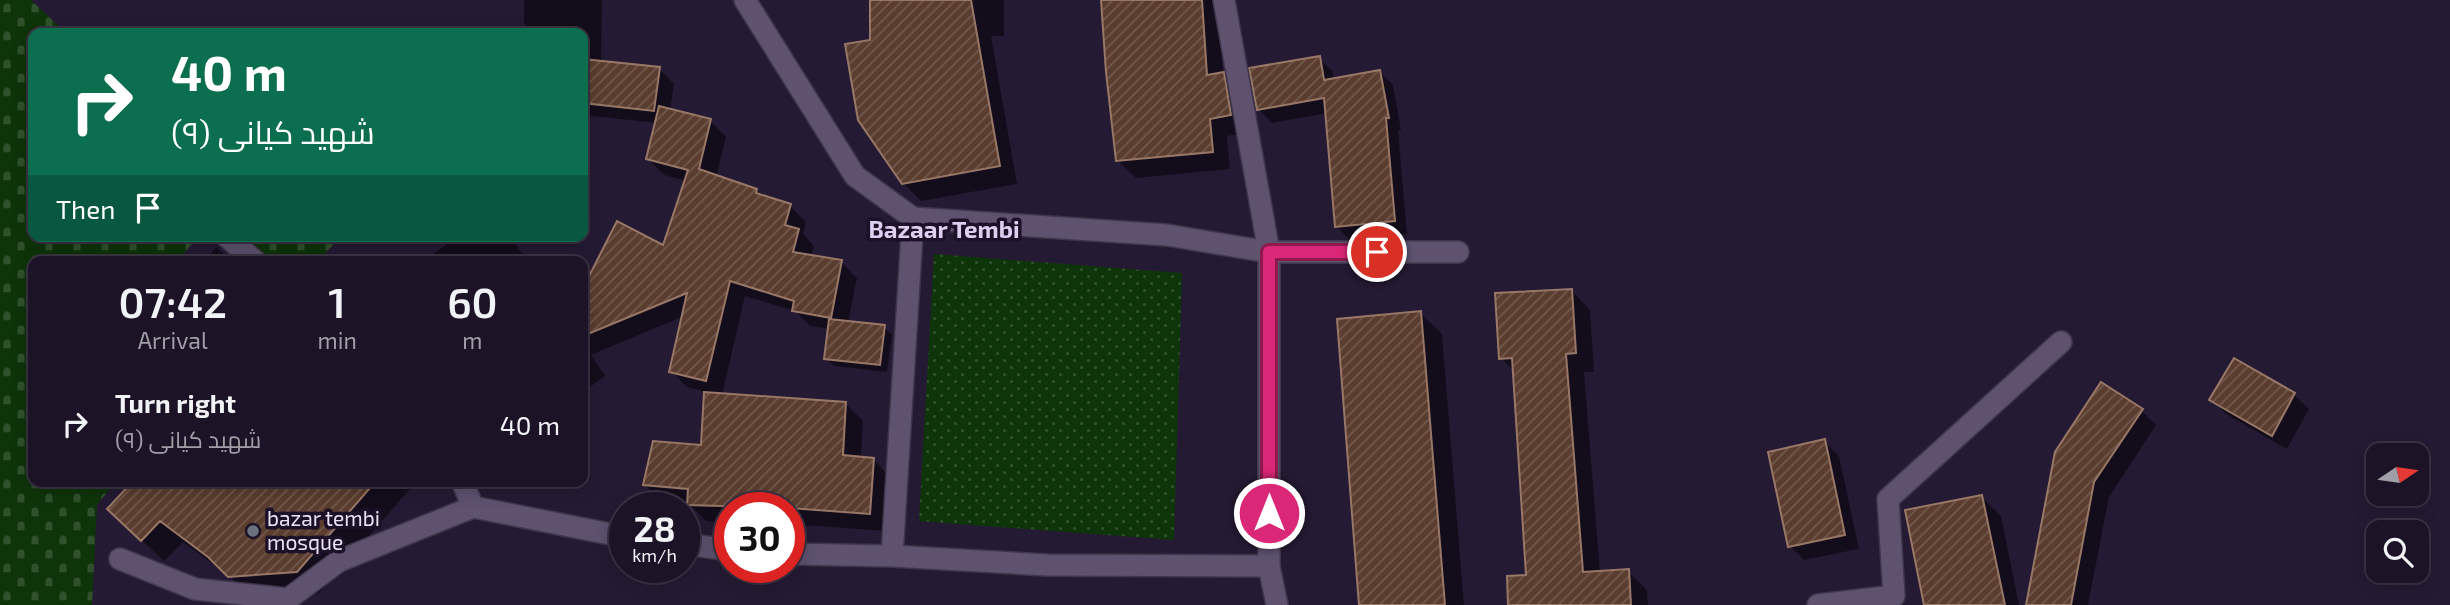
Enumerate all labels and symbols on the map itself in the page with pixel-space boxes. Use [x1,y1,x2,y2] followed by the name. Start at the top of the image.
[868,214,1020,243] district label: Bazaar Tembi
[1347,222,1407,282] pin
[2366,443,2429,506] north arrow
[1232,476,1306,550] position arrow
[714,492,805,583] speed limit sign: 30
[267,505,380,554] place label: bazar tembi mosque
[245,523,261,539] marker: bazar tembi mosque

